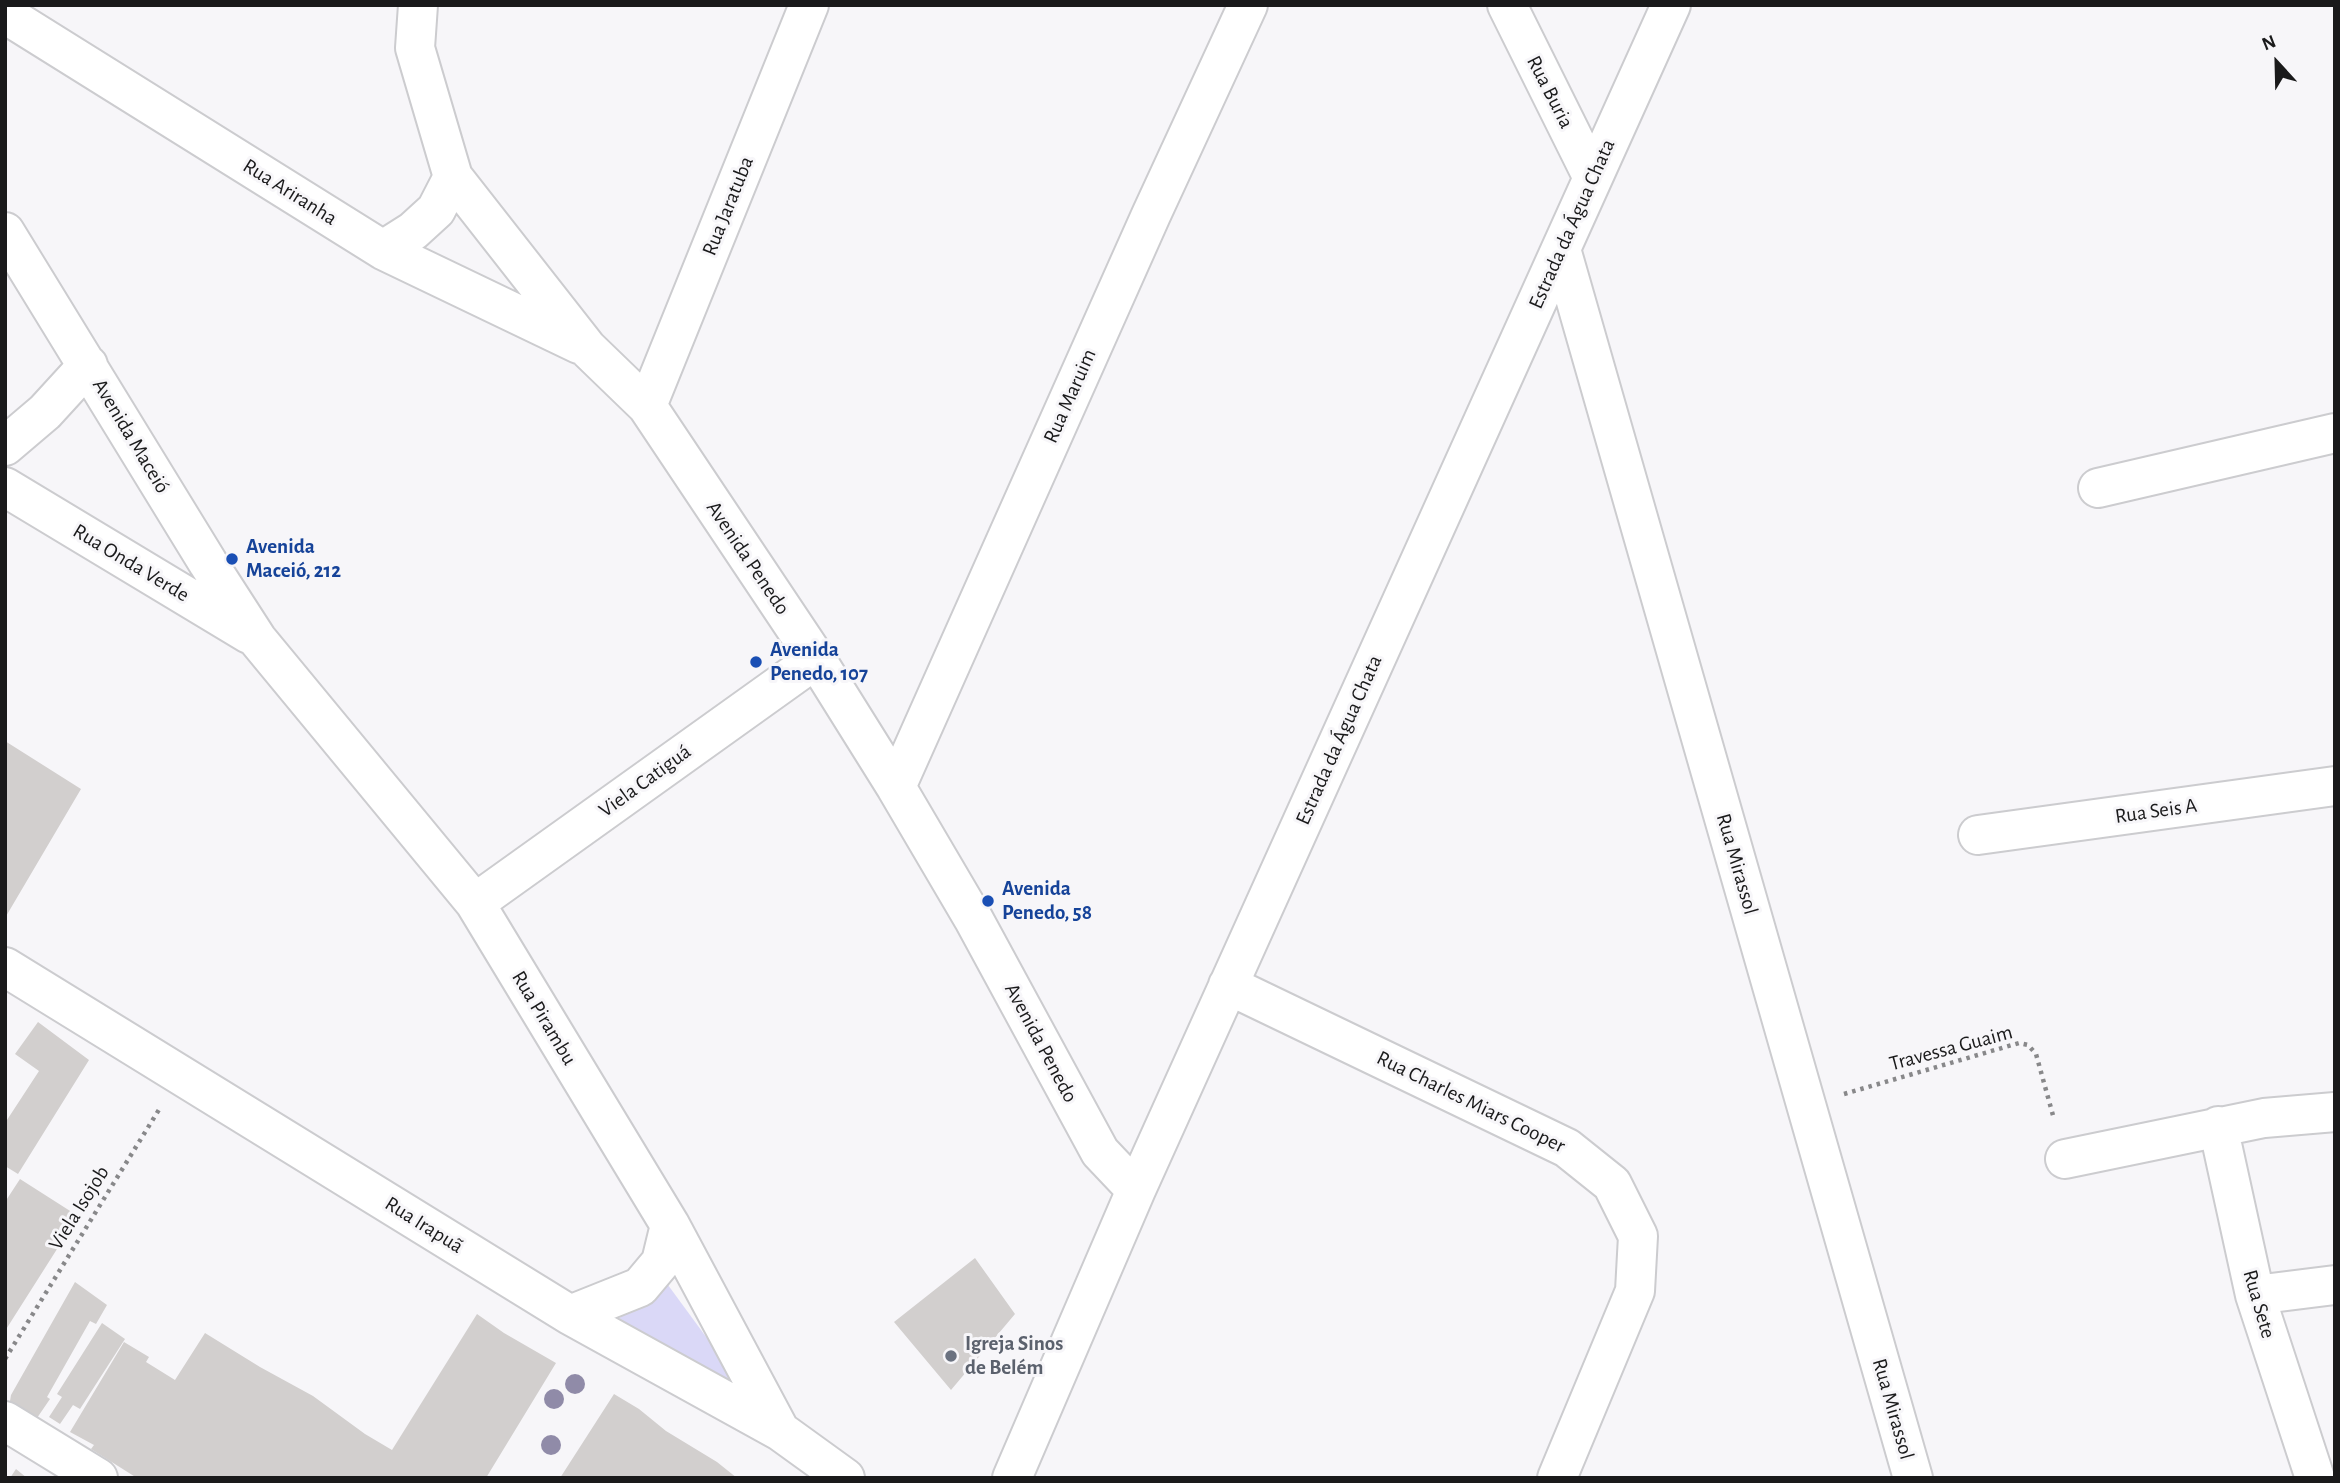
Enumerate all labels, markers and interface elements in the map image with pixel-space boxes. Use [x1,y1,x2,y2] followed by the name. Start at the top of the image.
[2242,28,2312,98] north arrow
[2259,32,2279,54] text: N
[1521,51,1579,133] street label: Rua Buria
[1523,135,1621,313] street label: Estrada da Água Chata
[238,153,342,231] street label: Rua Ariranha
[697,153,759,259] street label: Rua Jaratuba
[1038,345,1102,447] street label: Rua Maruim
[87,374,175,498] street label: Avenida Maceió
[701,496,795,620] street label: Avenida Penedo
[68,518,194,608] street label: Rua Onda Verde
[246,534,341,584] place label: Avenida Maceió, 212
[224,551,240,567] marker: Avenida Maceió, 212
[770,637,868,687] place label: Avenida Penedo, 107
[1290,651,1388,829] street label: Estrada da Água Chata
[748,654,764,670] marker: Avenida Penedo, 107
[594,739,696,823] street label: Viela Catiguá
[2113,793,2199,829] street label: Rua Seis A
[1711,811,1763,917] street label: Rua Mirassol
[1002,876,1092,926] place label: Avenida Penedo, 58
[980,893,996,909] marker: Avenida Penedo, 58
[506,966,582,1070] street label: Rua Pirambu
[999,979,1083,1107] street label: Avenida Penedo
[1887,1019,2015,1077] street label: Travessa Guaim
[1373,1045,1569,1159] street label: Rua Charles Miars Cooper
[43,1161,115,1255] street label: Viela Isojob
[380,1191,468,1259] street label: Rua Irapuã
[2237,1267,2281,1341] street label: Rua Sete
[965,1331,1063,1381] place label: Igreja Sinos de Belém
[943,1348,959,1364] marker: Igreja Sinos de Belém
[1867,1356,1919,1462] street label: Rua Mirassol

